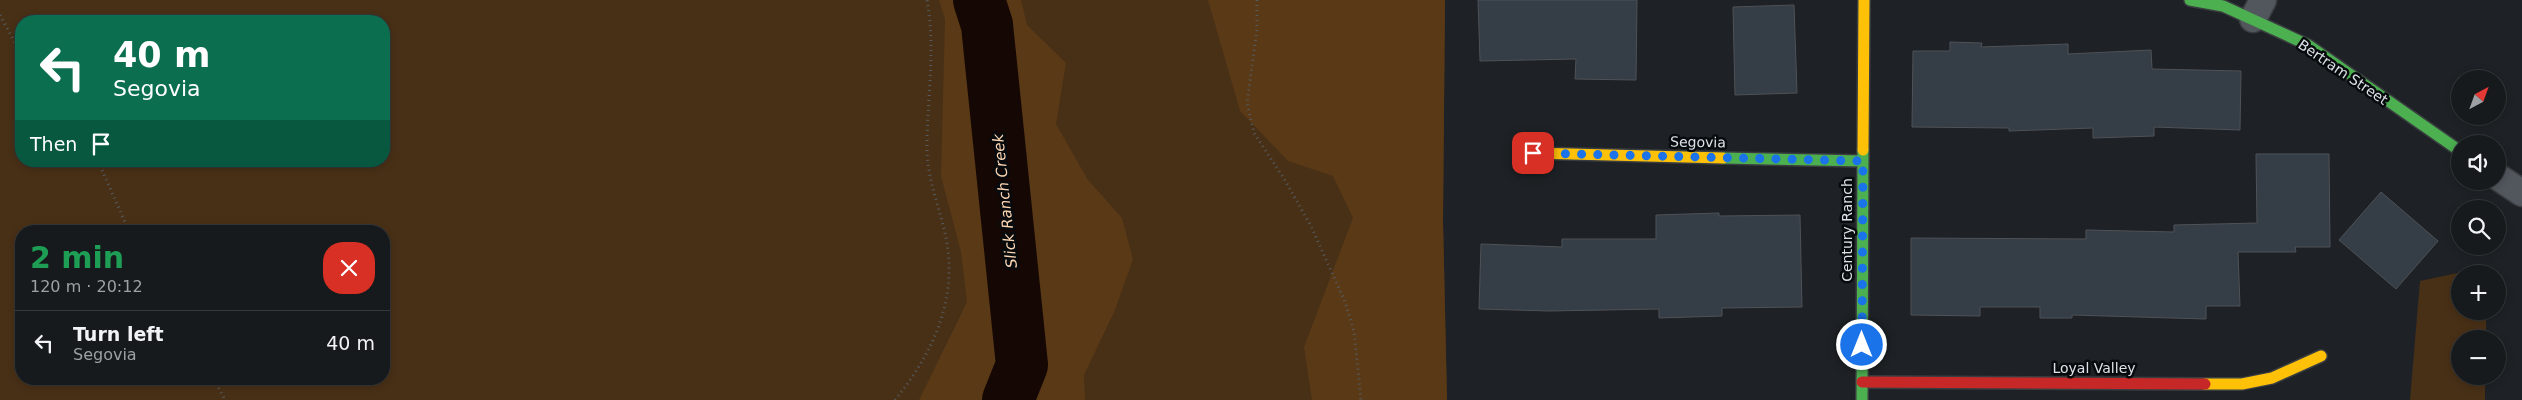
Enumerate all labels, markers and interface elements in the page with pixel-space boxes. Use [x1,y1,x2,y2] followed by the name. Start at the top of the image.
[30,35,95,100] icon: left
[113,35,210,75] text: 40 m
[2295,36,2391,108] street label: Bertram Street
[2451,70,2506,125] north arrow
[2451,70,2506,385] map controls
[113,76,201,101] text: Segovia
[87,130,115,158] icon: arrive
[989,132,1021,269] water label: Slick Ranch Creek
[1512,132,1554,174] pin
[30,133,77,155] text: Then
[1670,134,1726,150] street label: Segovia
[2451,135,2506,190] button: sound
[1519,139,1547,167] icon: arrive
[1839,178,1855,282] street label: Century Ranch
[2451,200,2506,255] button: search
[30,240,124,275] text: 2 min
[323,242,375,294] button: close
[2451,265,2506,320] button: +
[30,277,143,296] text: 120 m · 20:12
[1835,318,1887,370] position arrow
[73,323,164,345] text: Turn left
[30,329,58,357] icon: left
[2451,330,2506,385] button: −
[326,332,375,354] text: 40 m
[73,345,137,364] text: Segovia
[2052,360,2136,376] street label: Loyal Valley

